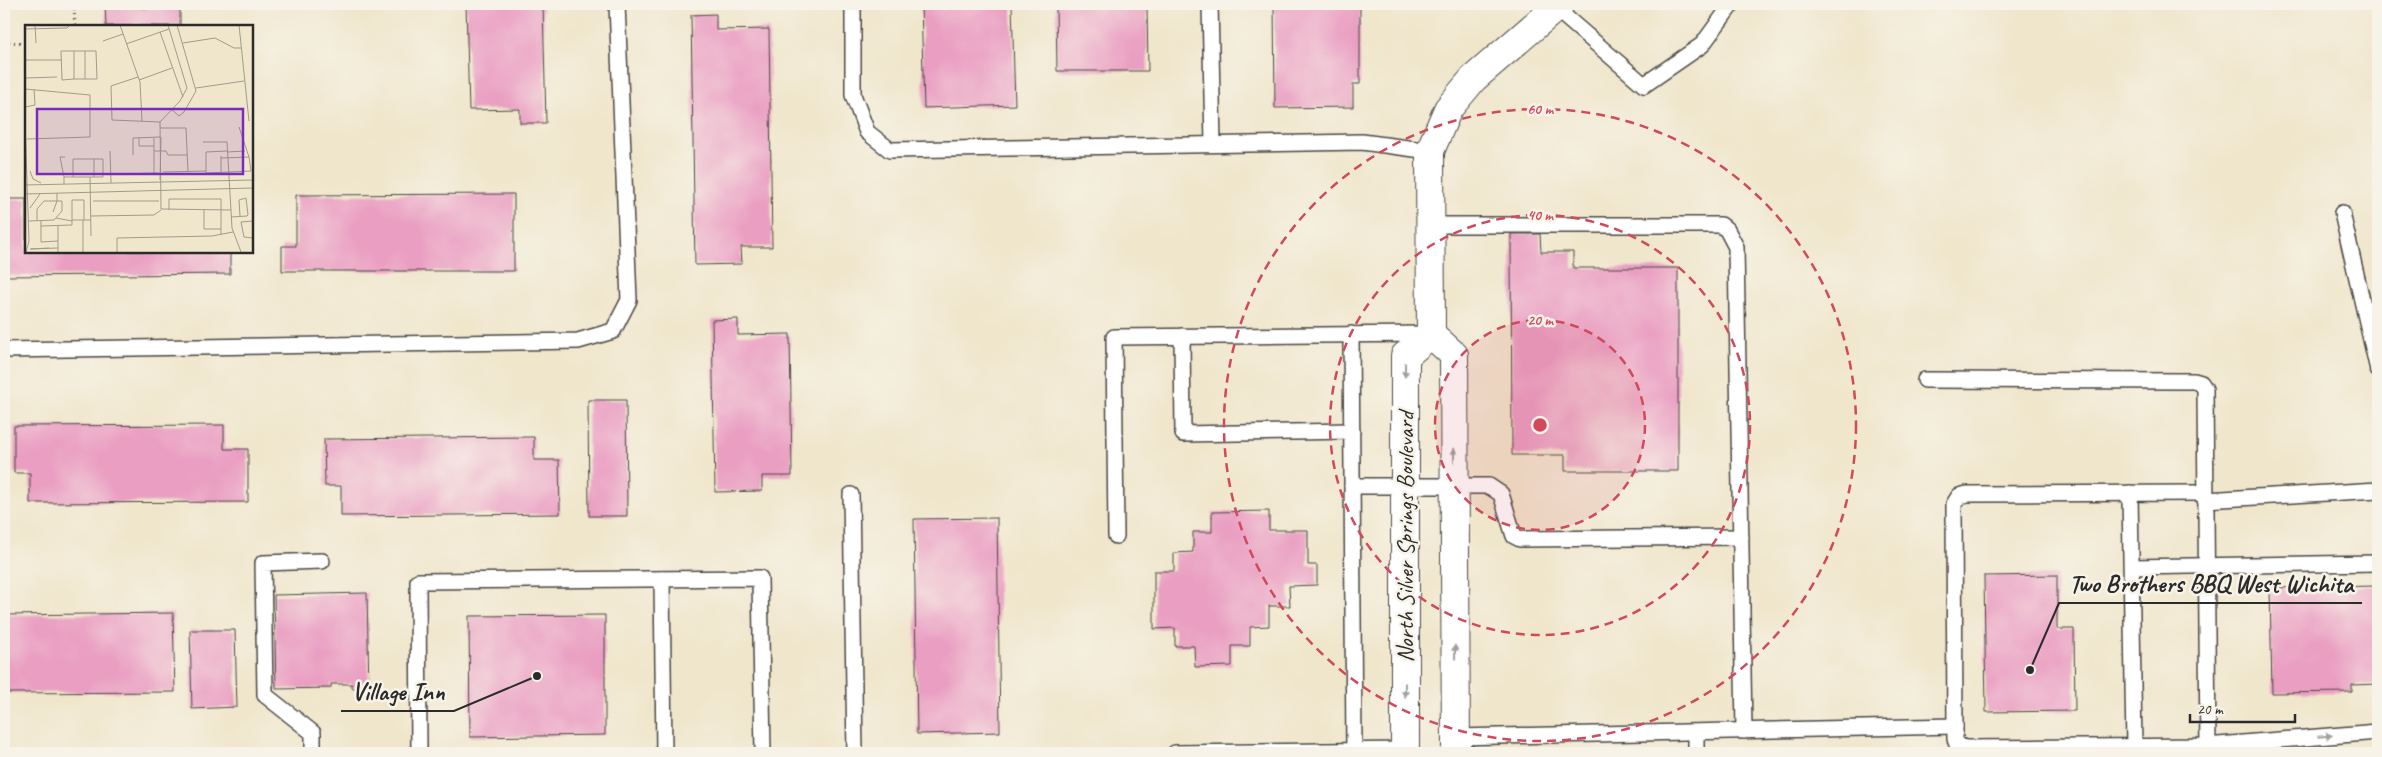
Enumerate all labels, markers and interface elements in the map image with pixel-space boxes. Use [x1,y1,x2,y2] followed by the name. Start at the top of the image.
[25,25,252,252] inset map
[1527,100,1554,119] text: 60 m
[1527,206,1554,225] text: 40 m
[1527,311,1554,330] text: 20 m
[1401,362,1409,378] one-way arrow
[1390,408,1420,663] street label: North Silver Springs Boulevard
[1531,416,1549,434] centre of rings
[1450,446,1458,462] one-way arrow
[2059,563,2362,603] callout: Two Brothers BBQ West Wichita
[2069,568,2355,600] text: Two Brothers BBQ West Wichita
[1451,644,1459,660] one-way arrow
[341,671,454,711] callout: Village Inn
[352,676,445,708] text: Village Inn
[1401,682,1409,698] one-way arrow
[2190,692,2294,724] scale bar
[2197,700,2224,719] text: 20 m
[2317,732,2333,740] one-way arrow

